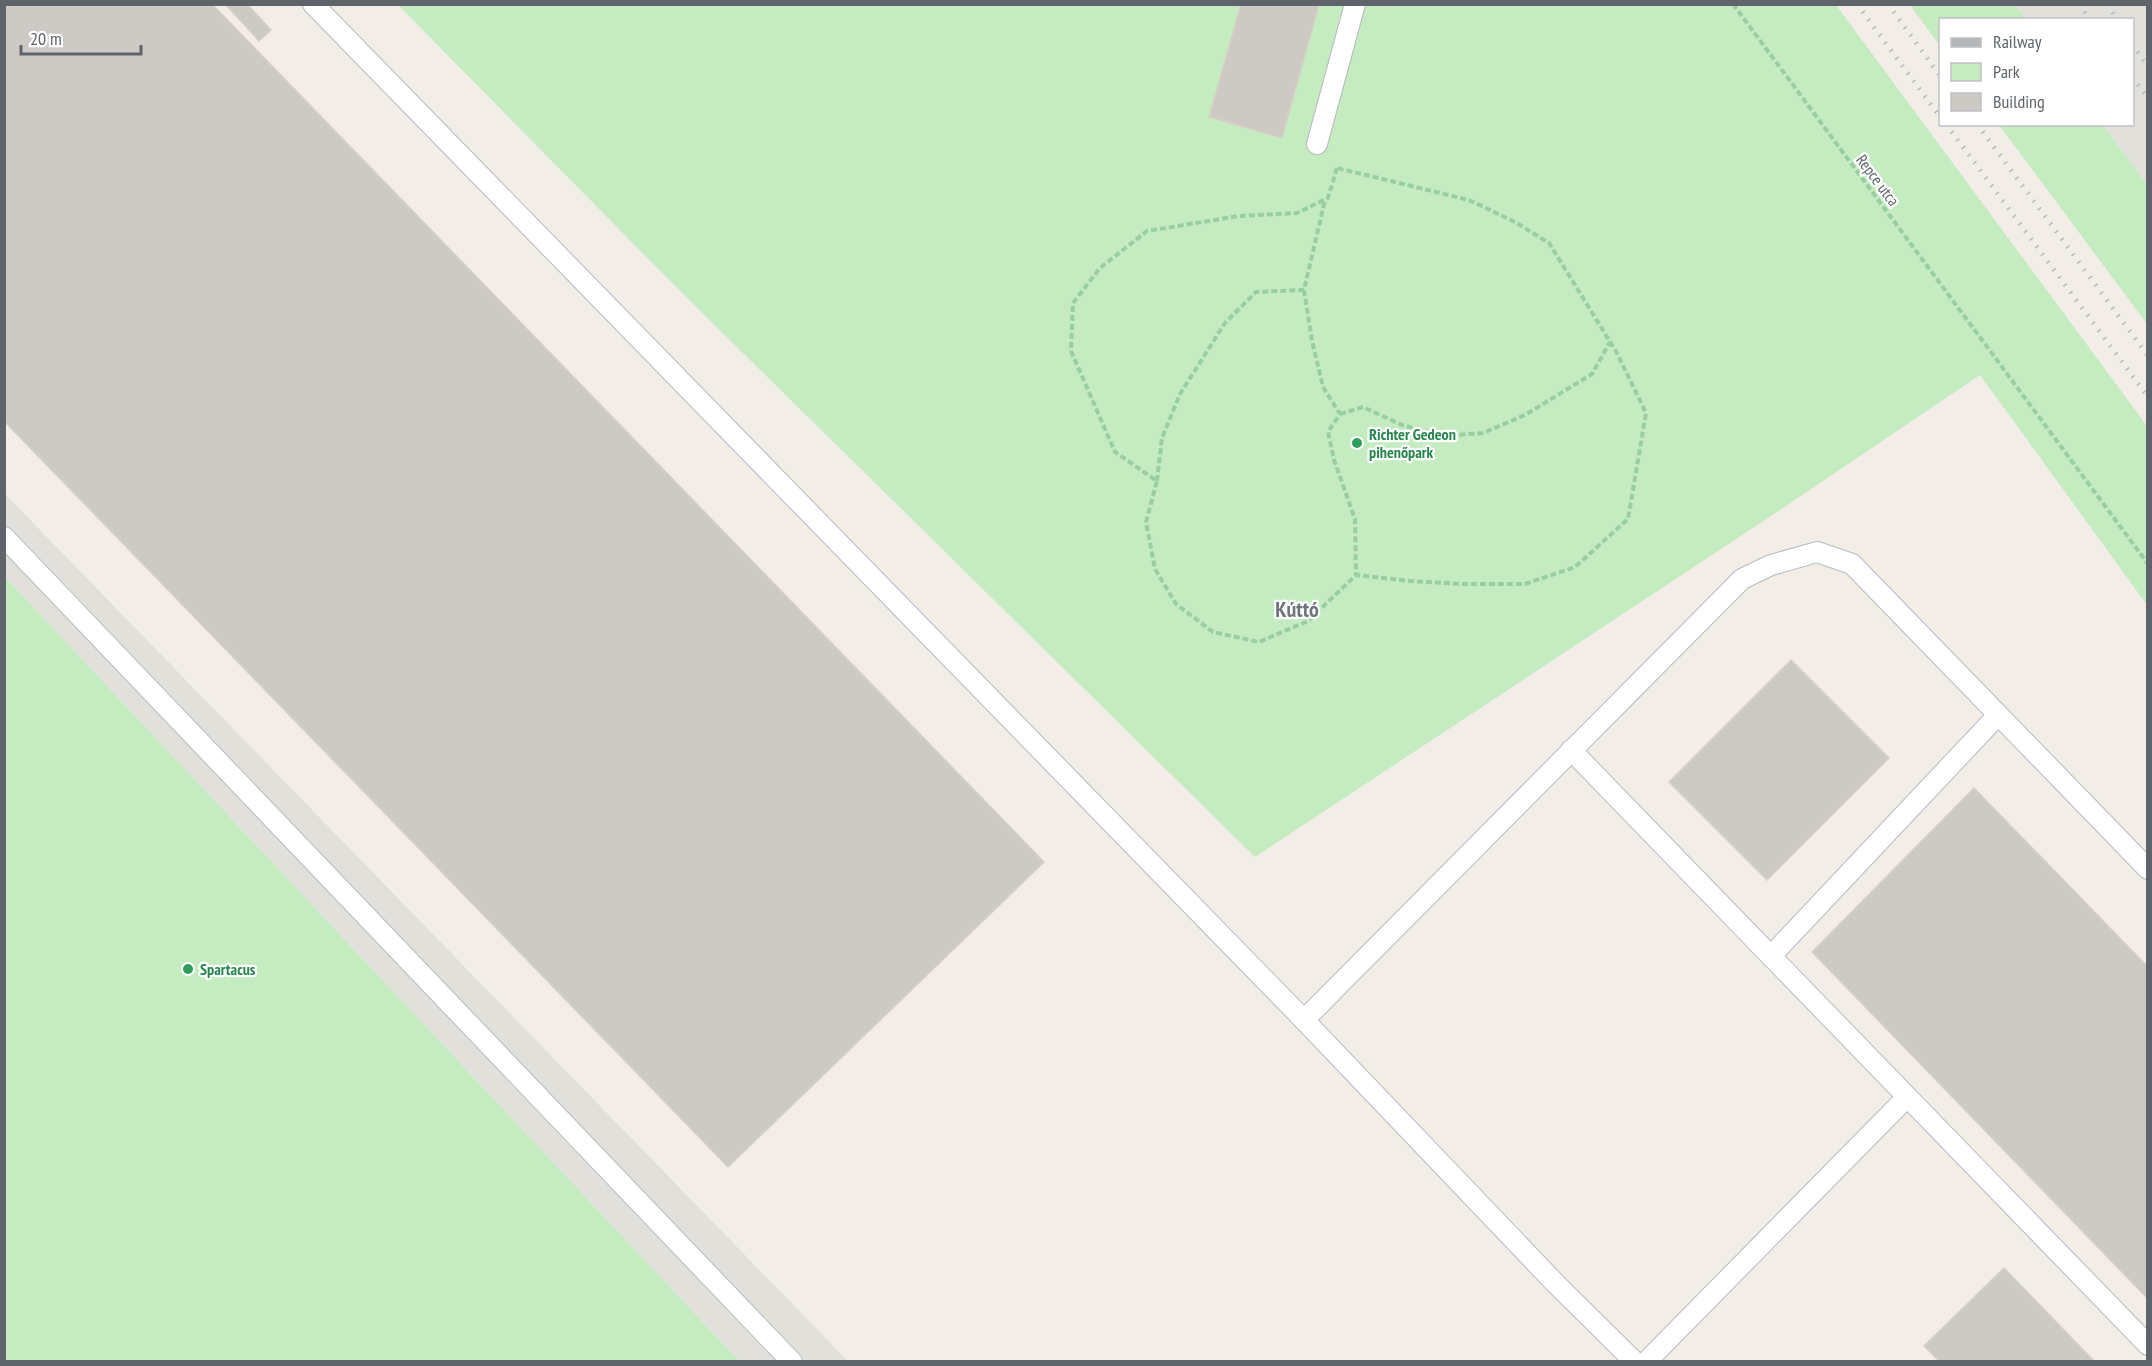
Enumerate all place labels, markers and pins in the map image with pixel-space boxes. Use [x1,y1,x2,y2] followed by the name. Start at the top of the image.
[1369,424,1456,462] place label: Richter Gedeon pihenőpark
[1350,436,1364,450] marker: Richter Gedeon pihenőpark
[200,959,256,979] place label: Spartacus
[181,962,195,976] marker: Spartacus

